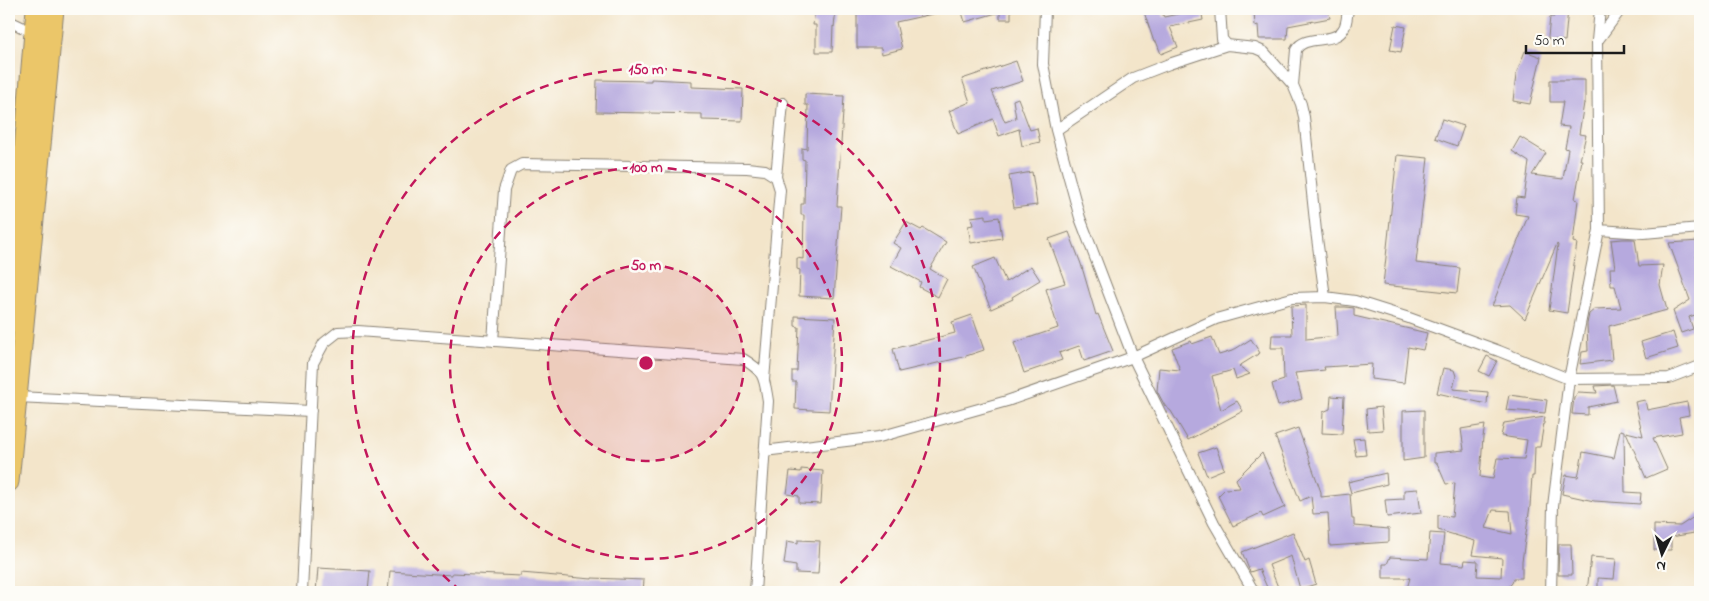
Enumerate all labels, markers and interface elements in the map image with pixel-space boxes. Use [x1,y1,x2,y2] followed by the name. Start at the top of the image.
[1526,22,1624,54] scale bar
[1534,30,1565,52] text: 50 m
[628,59,664,81] text: 150 m
[629,157,663,179] text: 100 m
[631,255,662,277] text: 50 m
[637,354,655,372] centre of rings
[1636,528,1686,578] north arrow
[1655,555,1667,576] text: N

